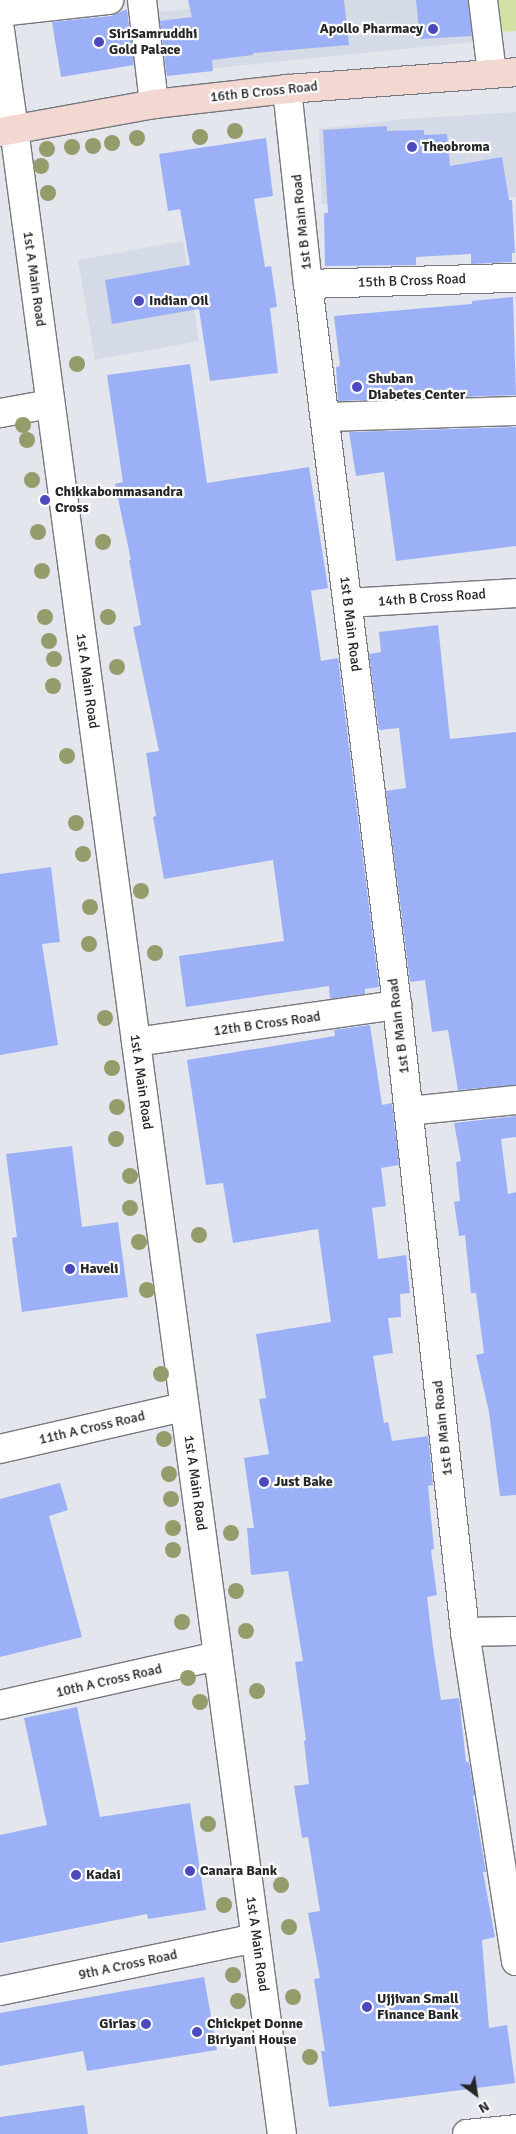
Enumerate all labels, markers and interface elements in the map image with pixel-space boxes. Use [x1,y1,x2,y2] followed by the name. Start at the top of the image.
[320,21,423,37] place label: Apollo Pharmacy
[427,23,439,35] marker: Apollo Pharmacy
[109,26,197,58] place label: SiriSamruddhi Gold Palace
[93,36,105,48] marker: SiriSamruddhi Gold Palace
[209,78,319,106] street label: 16th B Cross Road
[422,139,490,155] place label: Theobroma
[406,141,418,153] marker: Theobroma
[289,173,315,271] street label: 1st B Main Road
[19,230,49,328] street label: 1st A Main Road
[358,271,466,291] street label: 15th B Cross Road
[149,293,209,309] place label: Indian Oil
[133,295,145,307] marker: Indian Oil
[368,371,465,404] place label: Shuban Diabetes Center
[350,380,364,394] marker: Shuban Diabetes Center
[55,484,183,516] place label: Chikkabommasandra Cross
[39,494,51,506] marker: Chikkabommasandra Cross
[336,575,364,673] street label: 1st B Main Road
[377,586,487,610] street label: 14th B Cross Road
[72,632,102,730] street label: 1st A Main Road
[385,977,413,1075] street label: 1st B Main Road
[212,1008,322,1040] street label: 12th B Cross Road
[126,1033,156,1131] street label: 1st A Main Road
[80,1261,118,1277] place label: Haveli
[64,1263,76,1275] marker: Haveli
[430,1379,456,1477] street label: 1st B Main Road
[37,1408,147,1448] street label: 11th A Cross Road
[180,1434,210,1532] street label: 1st A Main Road
[274,1474,333,1490] place label: Just Bake
[258,1476,270,1488] marker: Just Bake
[54,1661,164,1701] street label: 10th A Cross Road
[200,1863,277,1879] place label: Canara Bank
[184,1865,196,1877] marker: Canara Bank
[86,1867,121,1883] place label: Kadai
[70,1869,82,1881] marker: Kadai
[242,1895,272,1993] street label: 1st A Main Road
[77,1946,179,1984] street label: 9th A Cross Road
[377,1991,459,2024] place label: Ujjivan Small Finance Bank
[361,2001,373,2013] marker: Ujjivan Small Finance Bank
[99,2016,136,2032] place label: Girias
[207,2016,303,2048] place label: Chickpet Donne Biriyani House
[140,2018,152,2030] marker: Girias
[191,2026,203,2038] marker: Chickpet Donne Biriyani House
[451,2069,501,2119] north arrow
[475,2097,493,2117] text: N

